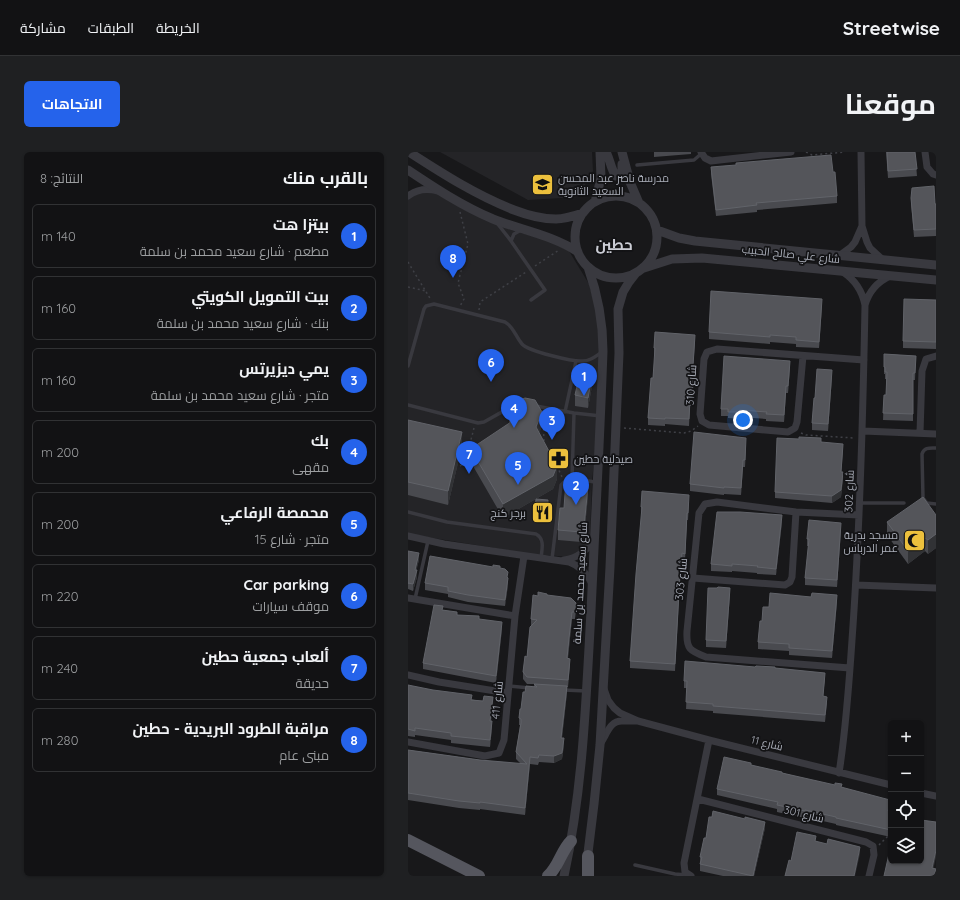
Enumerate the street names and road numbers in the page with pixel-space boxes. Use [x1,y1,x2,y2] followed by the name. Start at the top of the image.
[741,242,841,268] street label: شارع علي صالح الحبيب
[683,364,700,406] street label: شارع 310
[841,469,858,513] street label: شارع 302
[570,522,591,645] street label: شارع سعيد محمد بن سلمة
[672,557,691,601] street label: شارع 303
[488,680,507,720] street label: شارع 411
[749,732,784,755] street label: شارع 11
[782,802,825,827] street label: شارع 301

